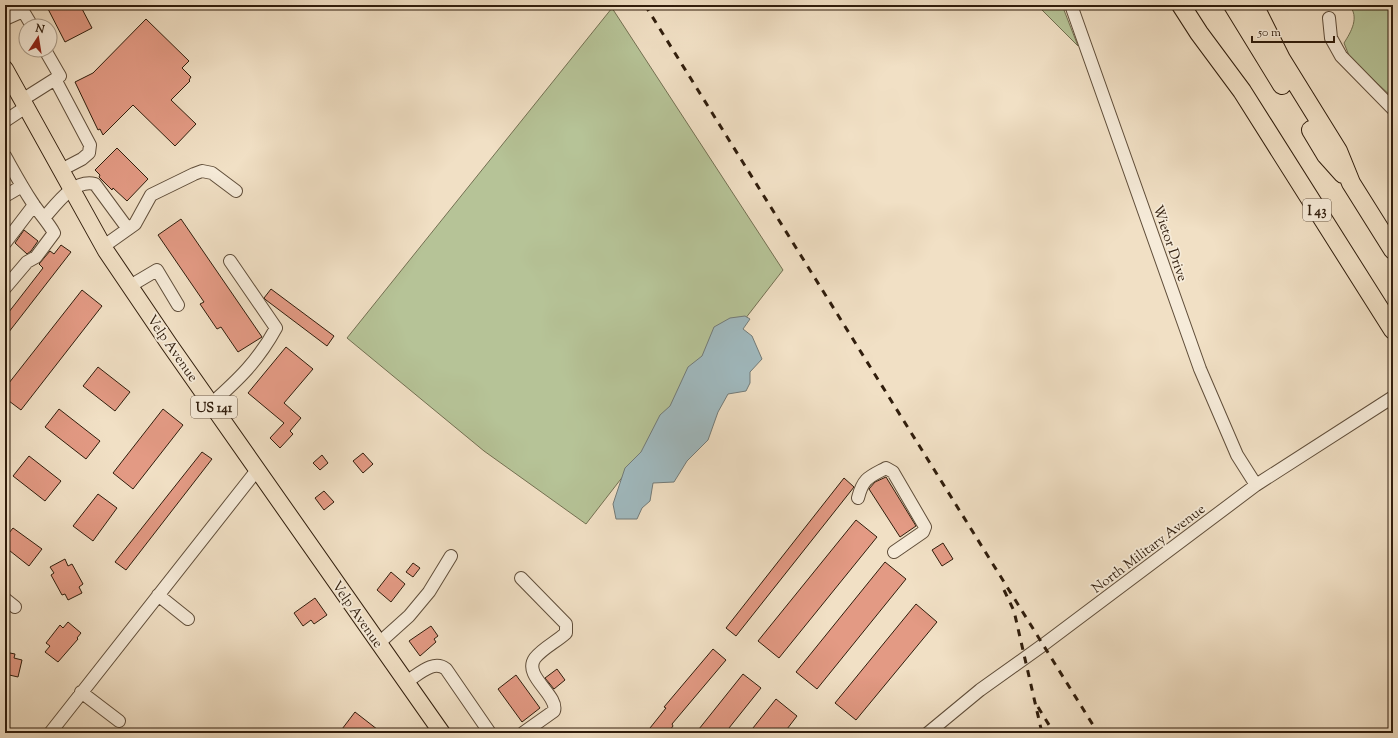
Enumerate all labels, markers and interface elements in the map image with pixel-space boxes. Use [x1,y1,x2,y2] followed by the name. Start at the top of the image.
[18,18,58,58] north arrow
[1252,18,1334,44] scale bar
[33,20,46,38] text: N
[1257,24,1281,42] text: 50 m
[1303,199,1331,221] road number: I 43
[1147,203,1191,284] street label: Wietor Drive
[141,312,202,387] street label: Velp Avenue
[191,396,237,418] road number: US 141
[1088,500,1210,599] street label: North Military Avenue
[326,578,387,653] street label: Velp Avenue

